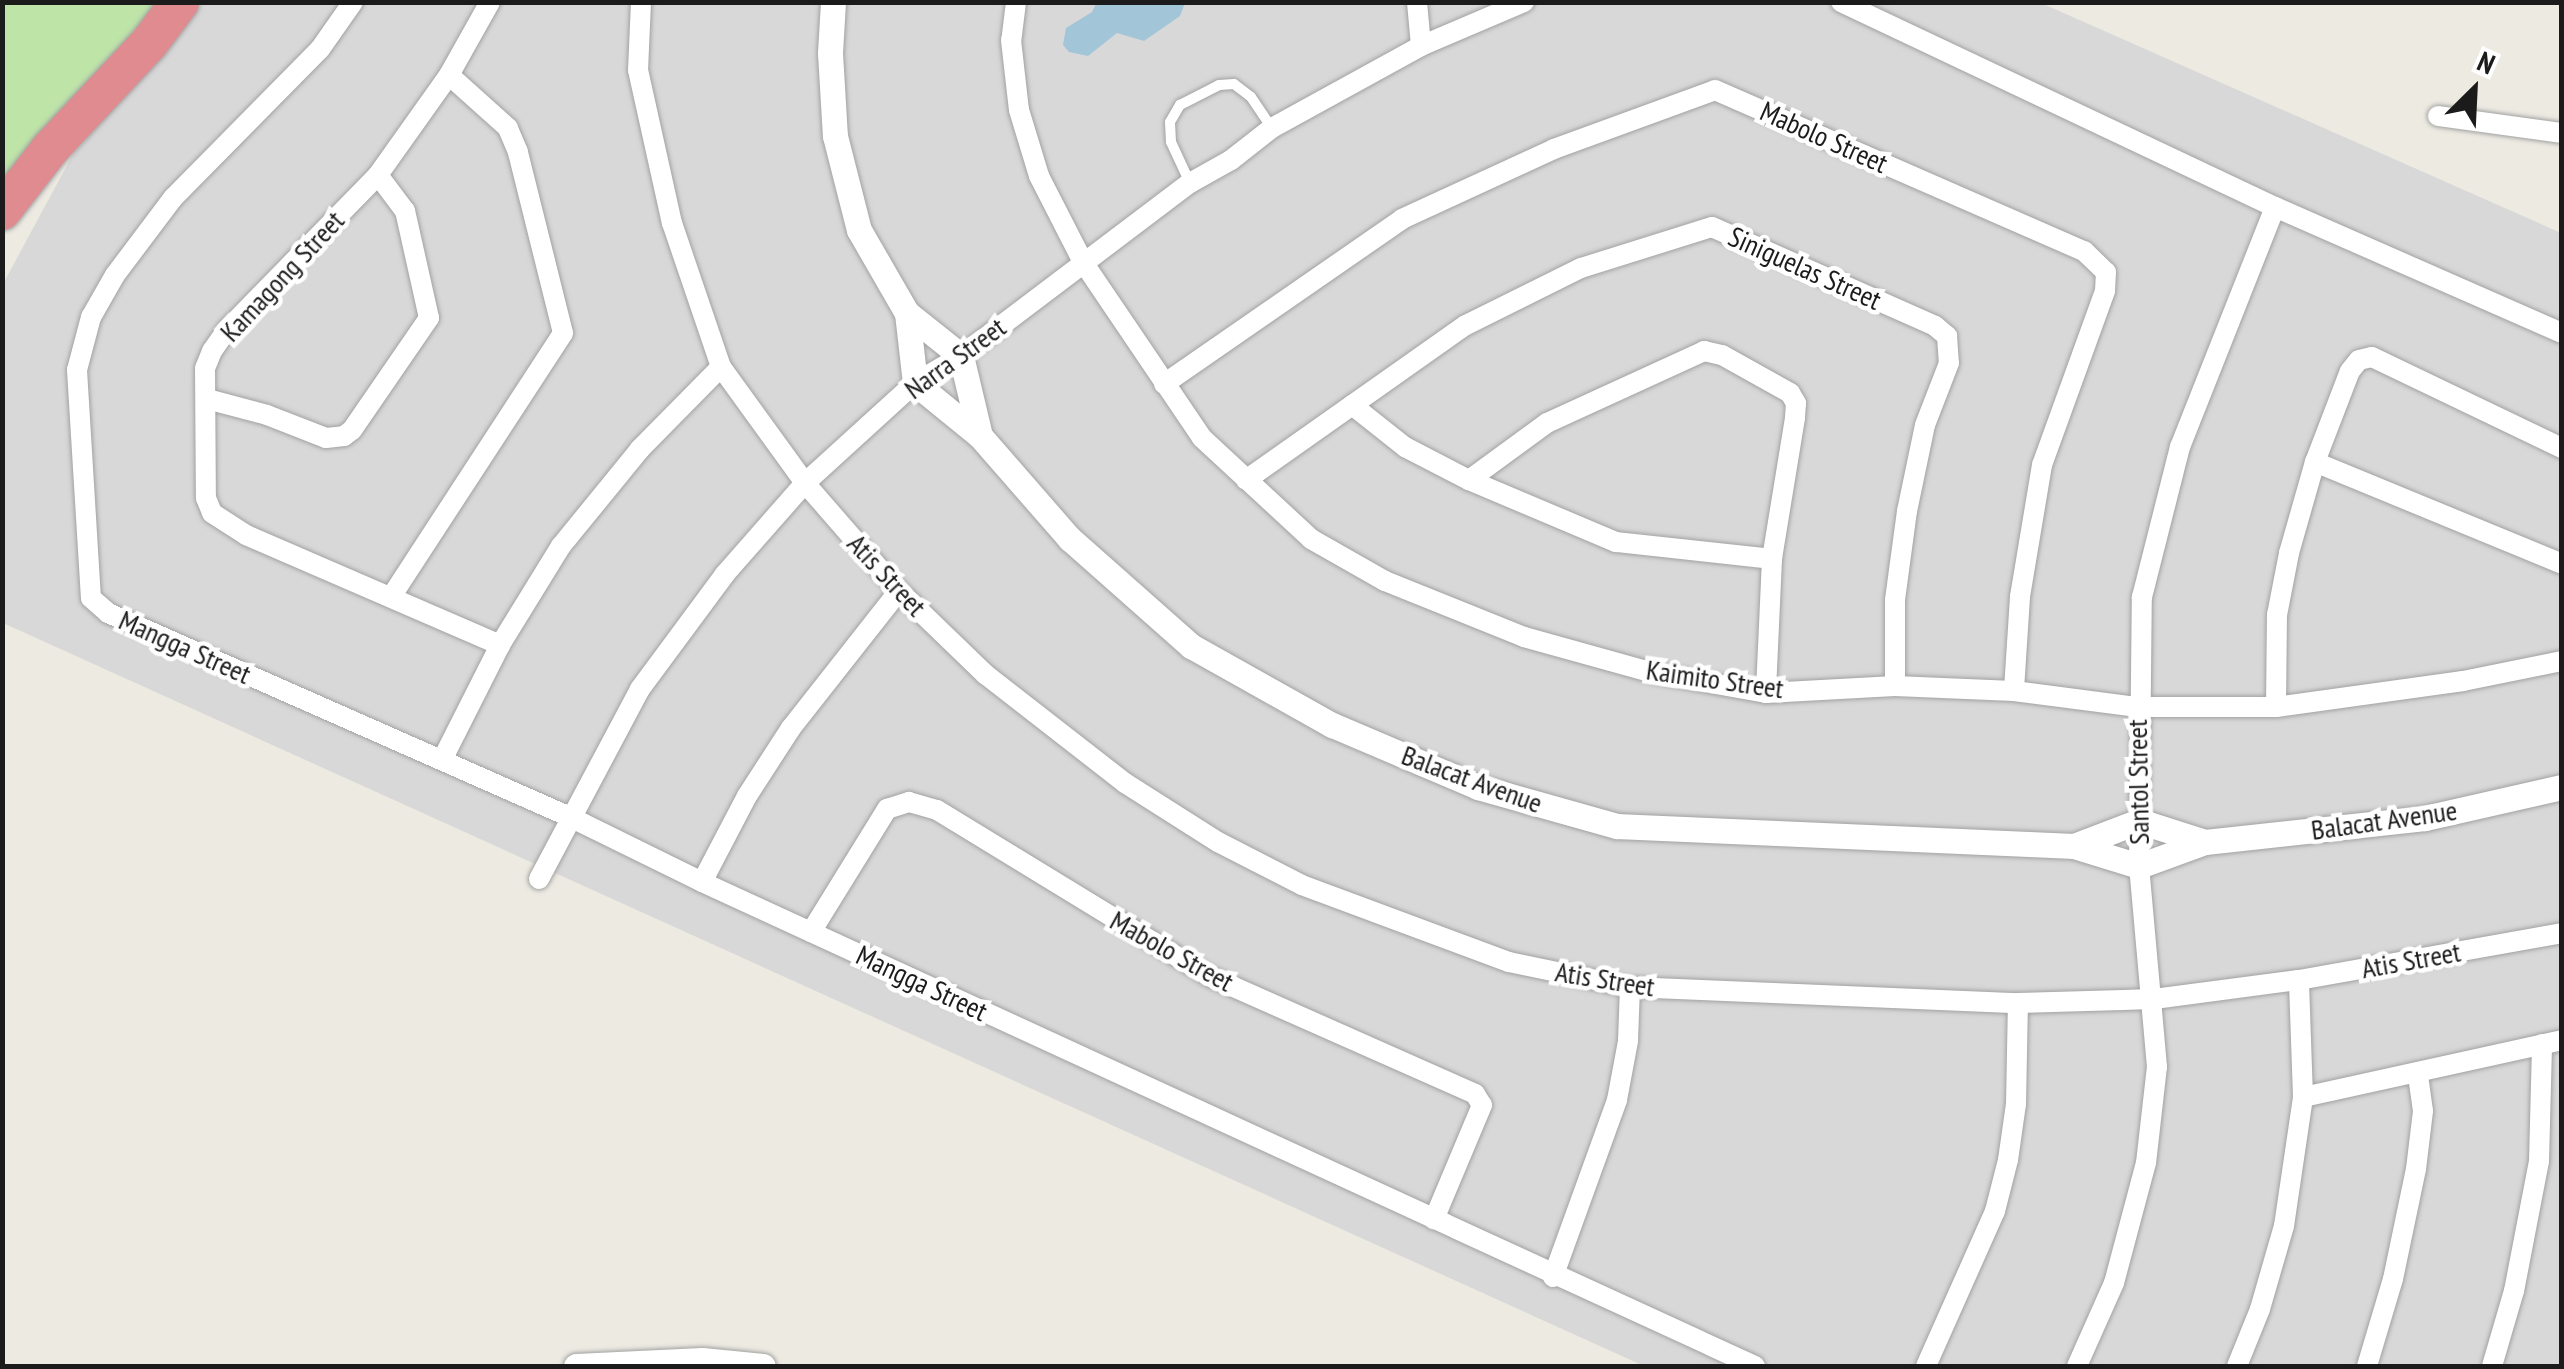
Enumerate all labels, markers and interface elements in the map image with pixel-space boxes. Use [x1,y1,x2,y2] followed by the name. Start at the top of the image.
[2424,40,2524,140] north arrow
[2472,42,2501,82] text: N
[1755,94,1893,180] street label: Mabolo Street
[213,204,351,348] street label: Kamagong Street
[1724,219,1886,317] street label: Siniguelas Street
[898,310,1012,406] street label: Narra Street
[841,527,933,623] street label: Atis Street
[114,603,256,691] street label: Mangga Street
[1644,653,1786,705] street label: Kaimito Street
[2120,719,2156,845] street label: Santol Street
[1397,738,1547,820] street label: Balacat Avenue
[2309,793,2459,847] street label: Balacat Avenue
[1104,903,1240,999] street label: Mabolo Street
[2359,935,2463,985] street label: Atis Street
[851,938,993,1028] street label: Mangga Street
[1553,955,1657,1003] street label: Atis Street

